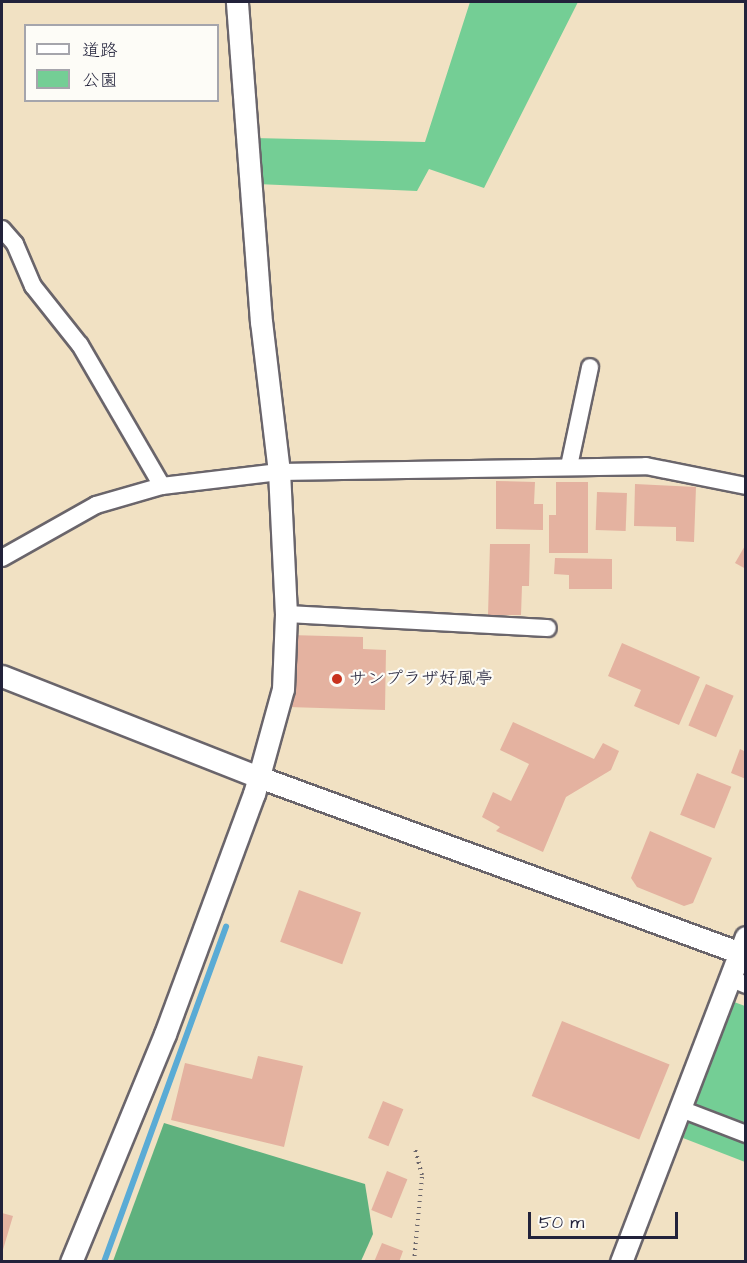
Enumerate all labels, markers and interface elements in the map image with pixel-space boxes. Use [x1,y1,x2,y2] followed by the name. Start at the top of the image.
[24,24,219,102] legend
[82,38,118,63] text: 道路
[82,68,118,93] text: 公園
[349,668,493,690] place label: サンプラザ好風亭
[330,672,344,686] marker: サンプラザ好風亭
[531,1200,681,1238] scale bar
[539,1210,584,1235] text: 50 m

